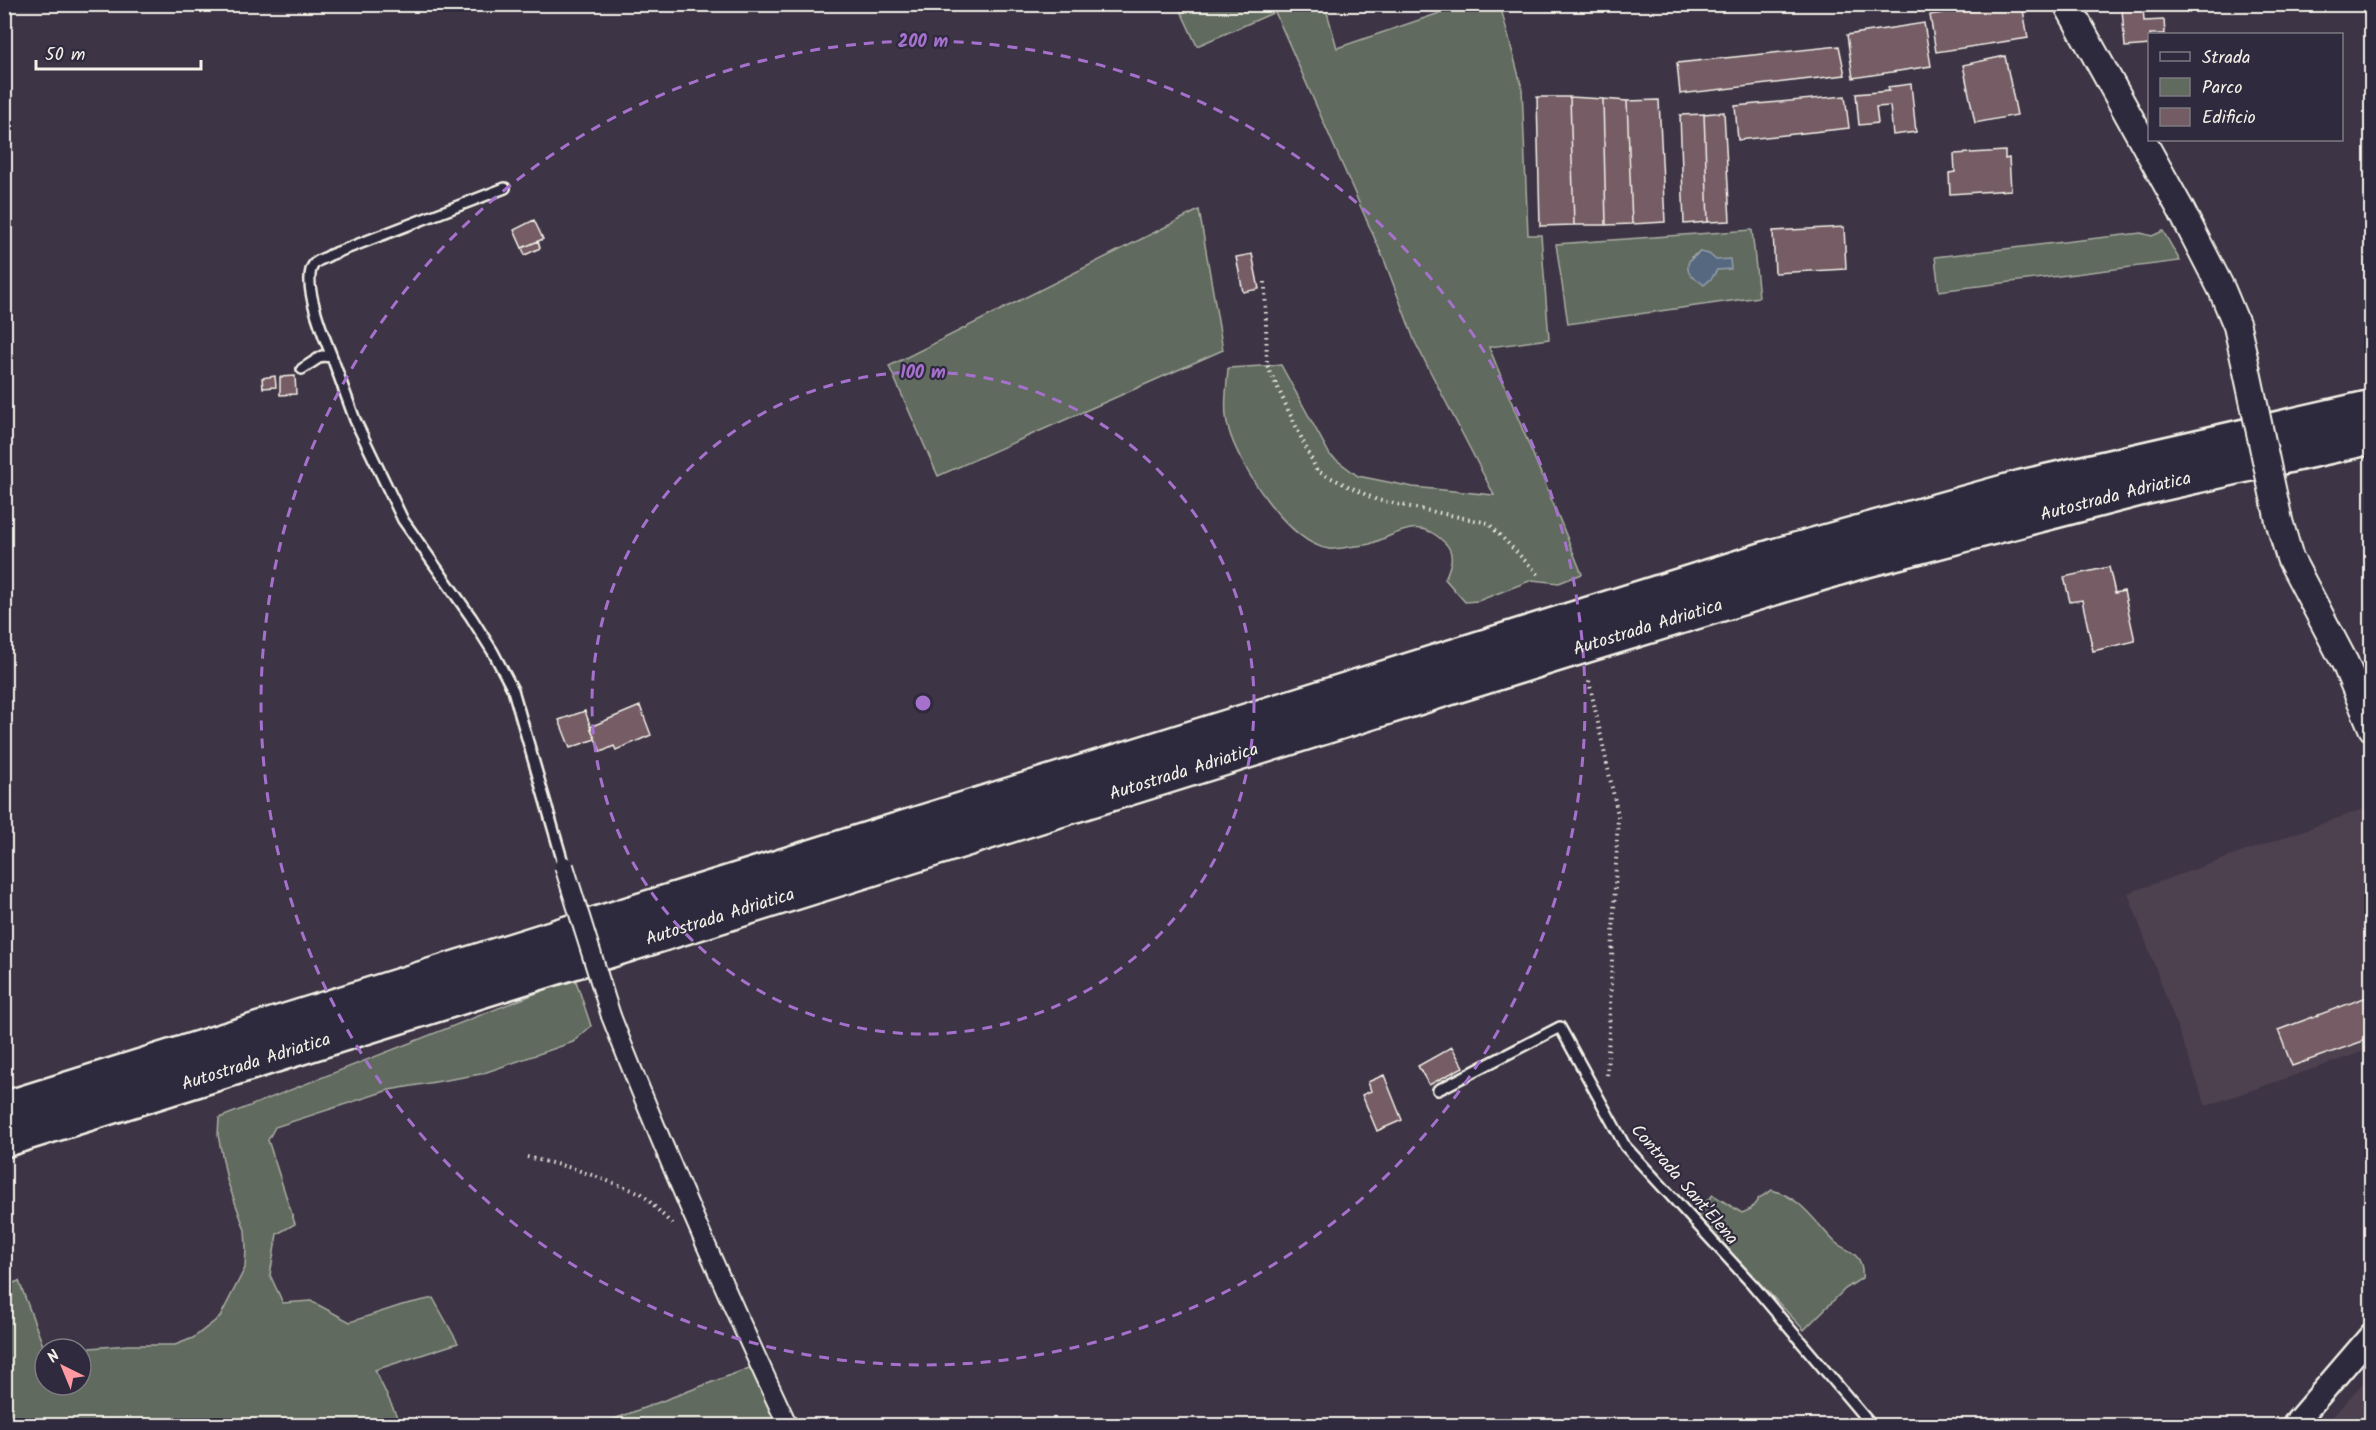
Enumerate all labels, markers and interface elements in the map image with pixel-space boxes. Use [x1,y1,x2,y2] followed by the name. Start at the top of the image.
[898,28,949,57] text: 200 m
[36,33,201,71] scale bar
[2148,33,2343,141] legend
[45,41,85,70] text: 50 m
[2202,44,2250,73] text: Strada
[2202,74,2242,103] text: Parco
[2202,104,2256,133] text: Edificio
[900,359,946,388] text: 100 m
[2037,465,2194,530] street label: Autostrada Adriatica
[1570,591,1726,664] street label: Autostrada Adriatica
[913,693,933,713] centre of rings
[1106,736,1262,809] street label: Autostrada Adriatica
[642,881,798,954] street label: Autostrada Adriatica
[178,1026,335,1100] street label: Autostrada Adriatica
[1623,1118,1745,1252] street label: Contrada Sant'Elena
[33,1337,93,1397] north arrow
[42,1345,66,1370] text: N

